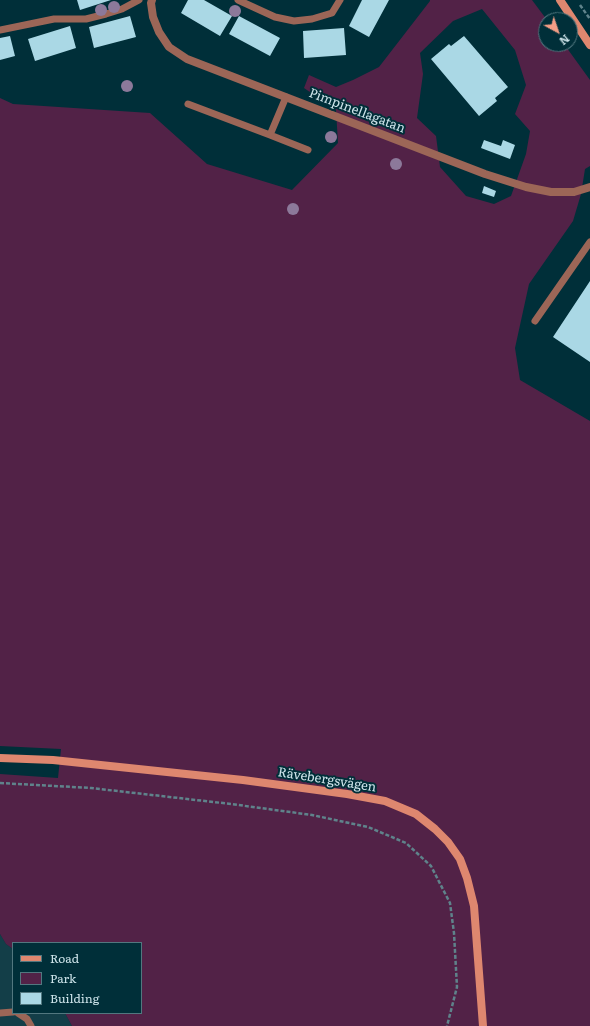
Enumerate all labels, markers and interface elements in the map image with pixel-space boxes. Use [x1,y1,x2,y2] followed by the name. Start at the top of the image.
[538,12,578,52] north arrow
[556,31,574,50] text: N
[307,85,407,137] street label: Pimpinellagatan
[277,765,377,795] street label: Rävebergsvägen
[12,942,142,1014] legend
[50,949,79,967] text: Road
[50,969,76,987] text: Park
[50,989,99,1007] text: Building

